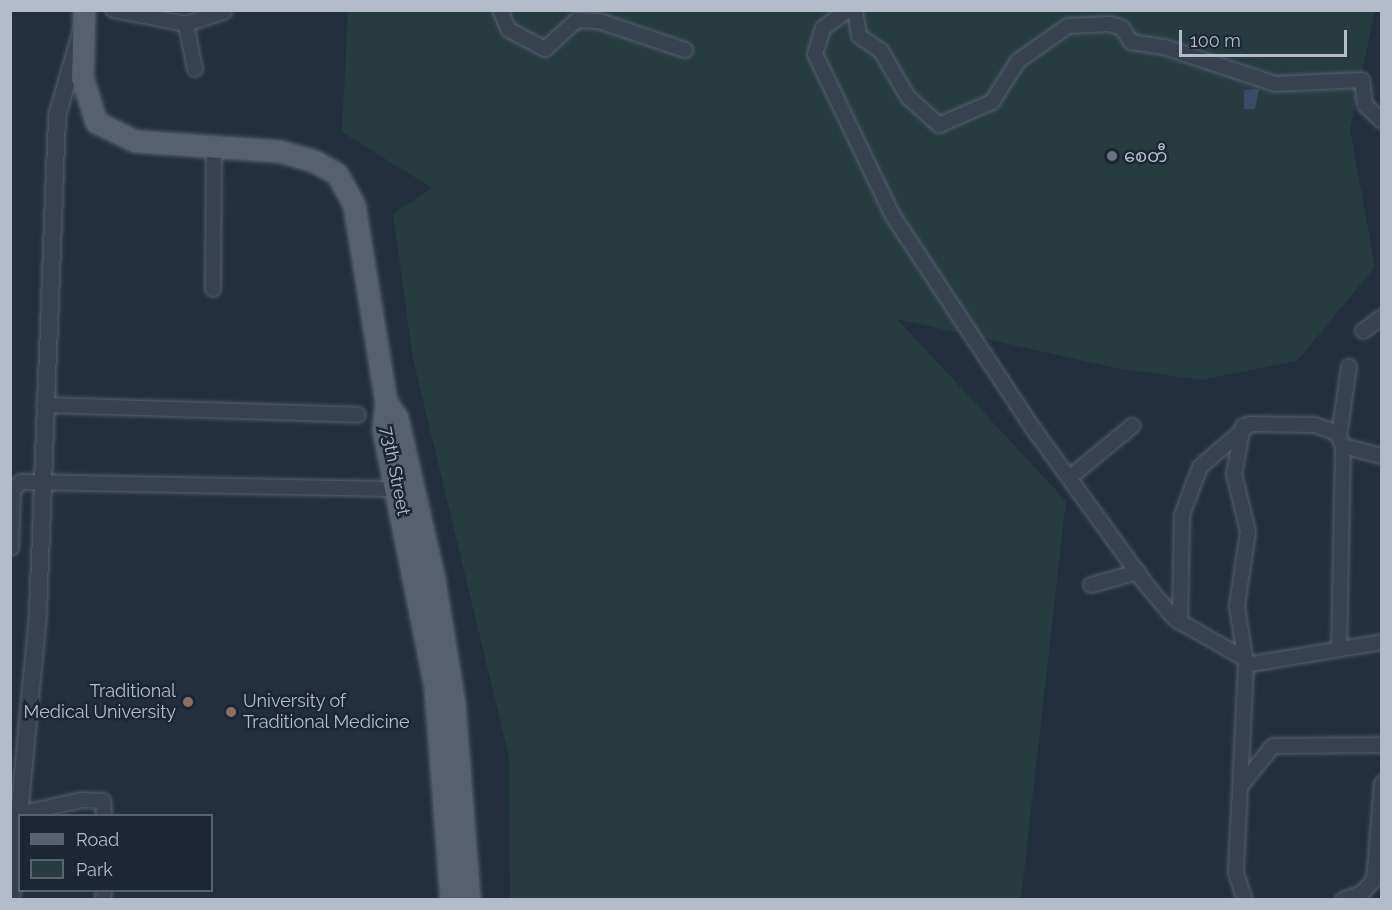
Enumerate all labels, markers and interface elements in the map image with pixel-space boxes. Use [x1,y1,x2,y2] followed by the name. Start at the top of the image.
[1182,18,1350,56] scale bar
[1190,30,1241,51] text: 100 m
[1124,145,1167,167] place label: စေတီ
[1105,149,1119,163] marker: စေတီ
[376,425,414,517] street label: 73th Street
[23,681,176,724] place label: Traditional Medical University
[243,691,410,734] place label: University of Traditional Medicine
[181,695,195,709] marker: Traditional Medical University
[224,705,238,719] marker: University of Traditional Medicine
[18,814,213,892] legend
[76,829,119,850] text: Road
[76,859,113,880] text: Park

